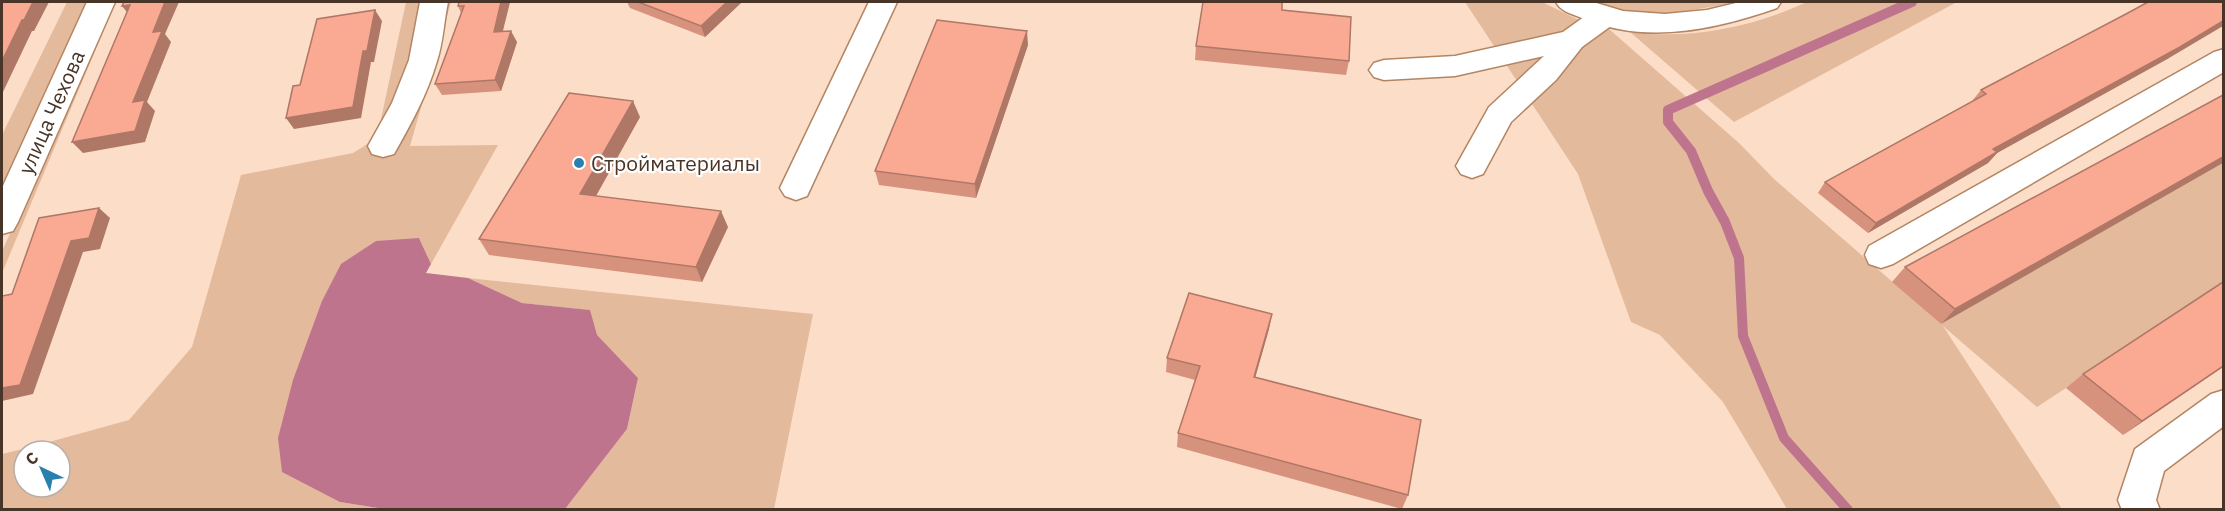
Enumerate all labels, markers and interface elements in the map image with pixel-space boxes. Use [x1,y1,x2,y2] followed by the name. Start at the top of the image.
[11,46,91,178] street label: улица Чехова
[591,149,760,177] place label: Стройматериалы
[572,156,586,170] marker: Стройматериалы
[12,439,72,499] north arrow
[21,447,42,469] text: С

